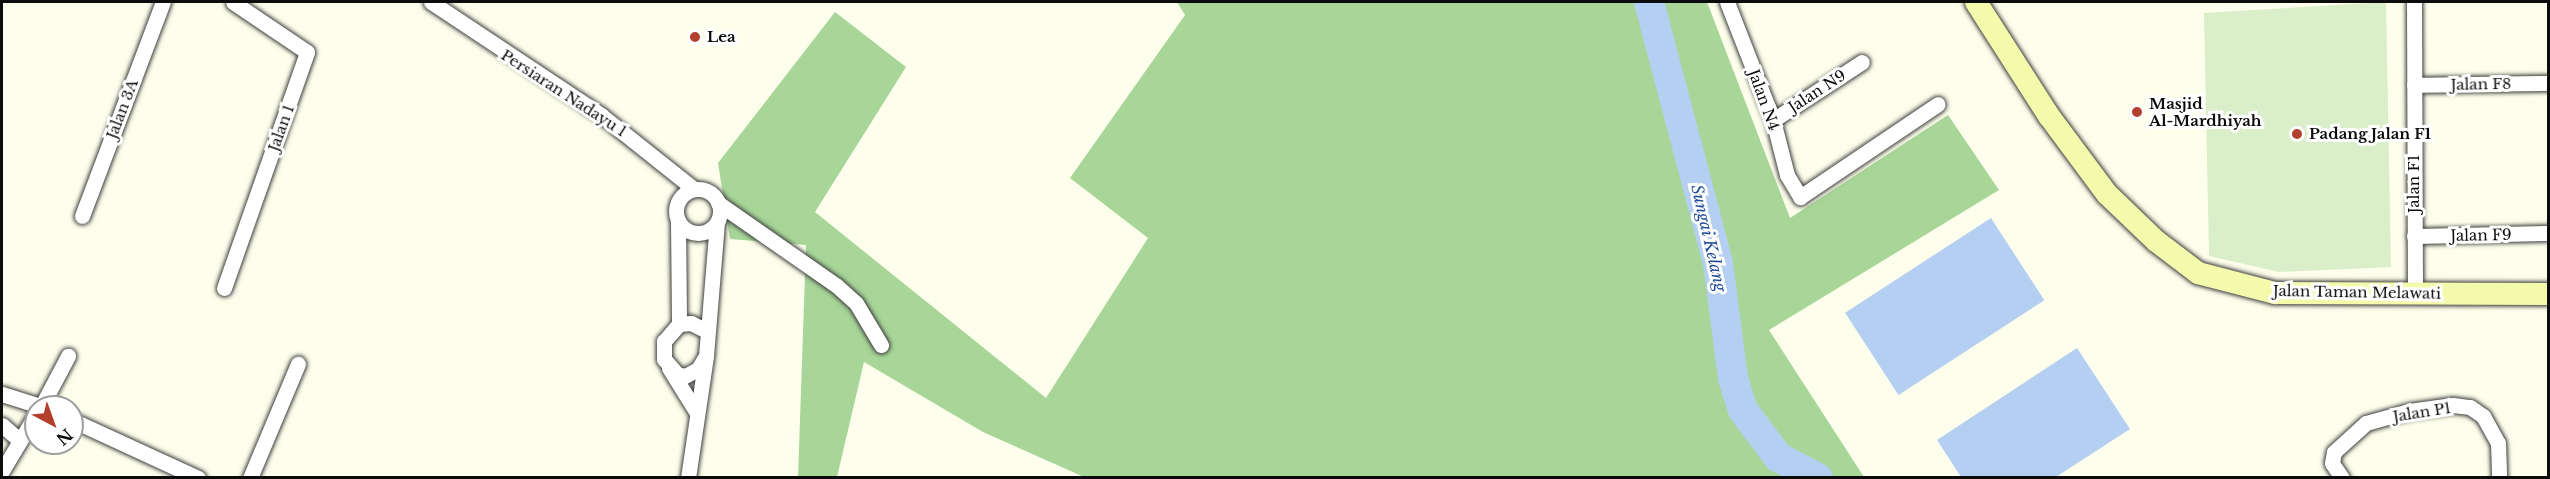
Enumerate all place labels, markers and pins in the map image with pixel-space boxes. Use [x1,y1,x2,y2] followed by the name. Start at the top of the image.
[707,28,736,46] place label: Lea
[688,30,702,44] marker: Lea
[2149,94,2261,129] place label: Masjid Al-Mardhiyah
[2130,105,2144,119] marker: Masjid Al-Mardhiyah
[2309,125,2431,143] place label: Padang Jalan F1
[2290,127,2304,141] marker: Padang Jalan F1

